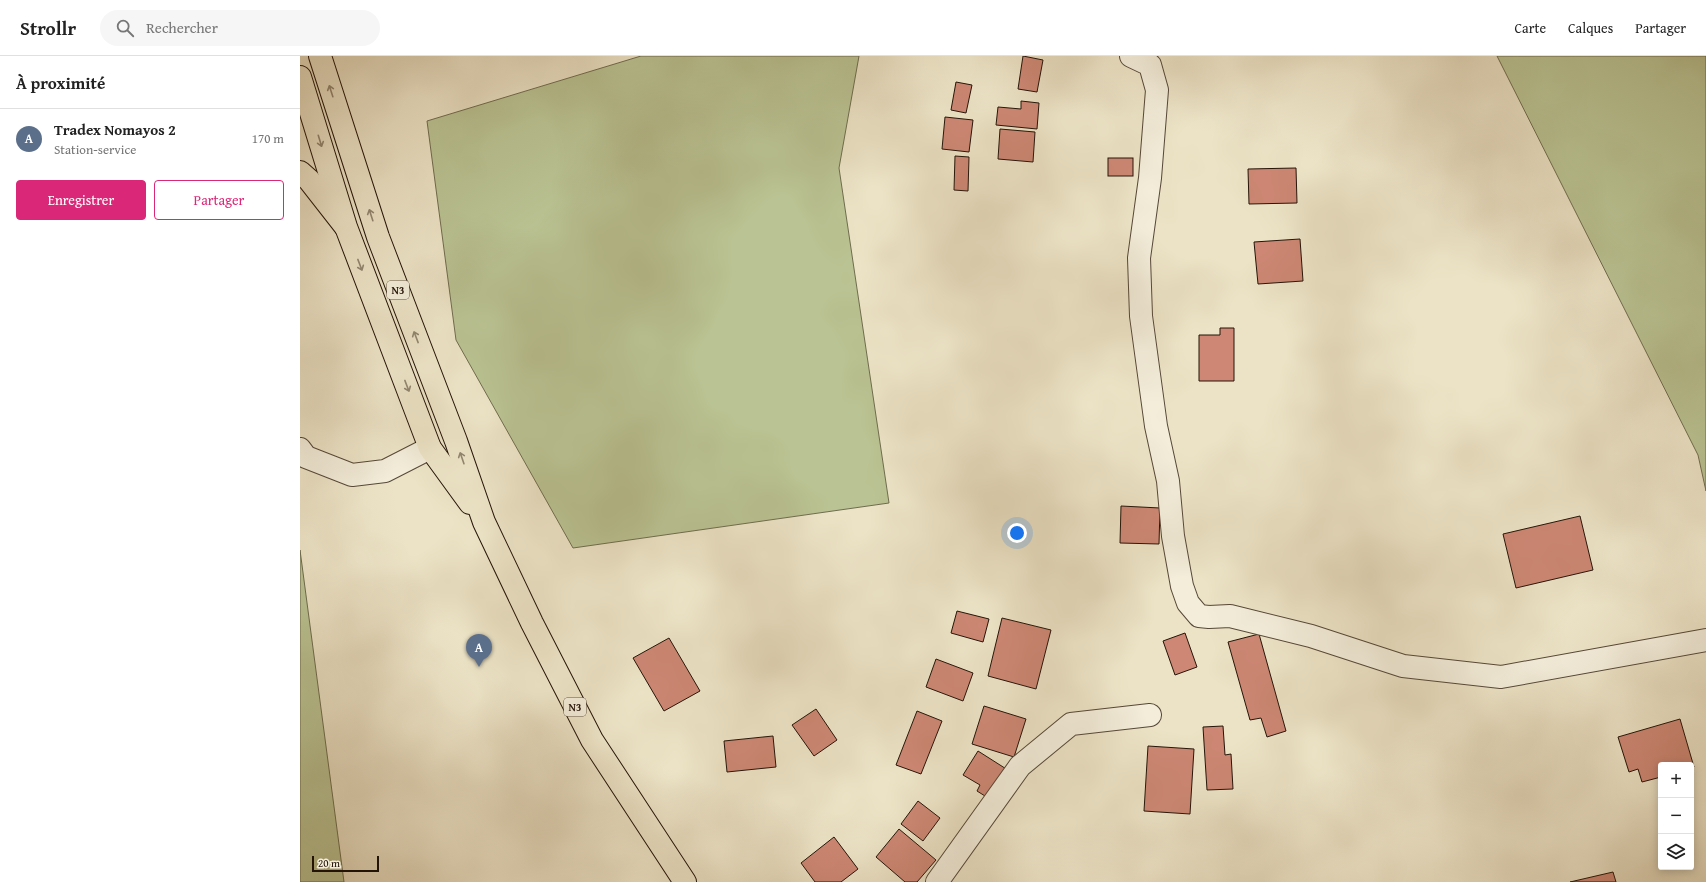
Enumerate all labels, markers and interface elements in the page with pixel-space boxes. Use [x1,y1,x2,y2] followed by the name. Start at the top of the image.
[100,10,380,46] search box
[20,14,76,42] text: Strollr
[114,17,136,39] icon: search
[146,17,218,38] text: Rechercher
[1514,18,1546,38] text: Carte
[1568,18,1613,38] text: Calques
[1635,18,1686,38] text: Partager
[16,70,105,95] text: À proximité
[327,85,334,98] one-way arrow
[54,119,176,140] text: Tradex Nomayos 2
[25,129,33,148] text: A
[252,129,284,148] text: 170 m
[317,134,324,147] one-way arrow
[54,140,136,159] text: Station-service
[16,180,146,220] button: Enregistrer
[154,180,284,220] button: Partager
[367,208,374,221] one-way arrow
[357,258,365,270] one-way arrow
[387,281,409,299] road number: N3
[412,331,420,343] one-way arrow
[403,380,411,392] one-way arrow
[458,452,465,465] one-way arrow
[1007,523,1027,543] your location
[466,634,492,667] pin: A
[564,698,586,716] road number: N3
[1658,762,1694,870] map controls
[1658,762,1694,798] button: +
[1658,798,1694,834] button: −
[1658,834,1694,870] button: layers
[312,854,379,873] scale bar
[318,855,340,871] text: 20 m

